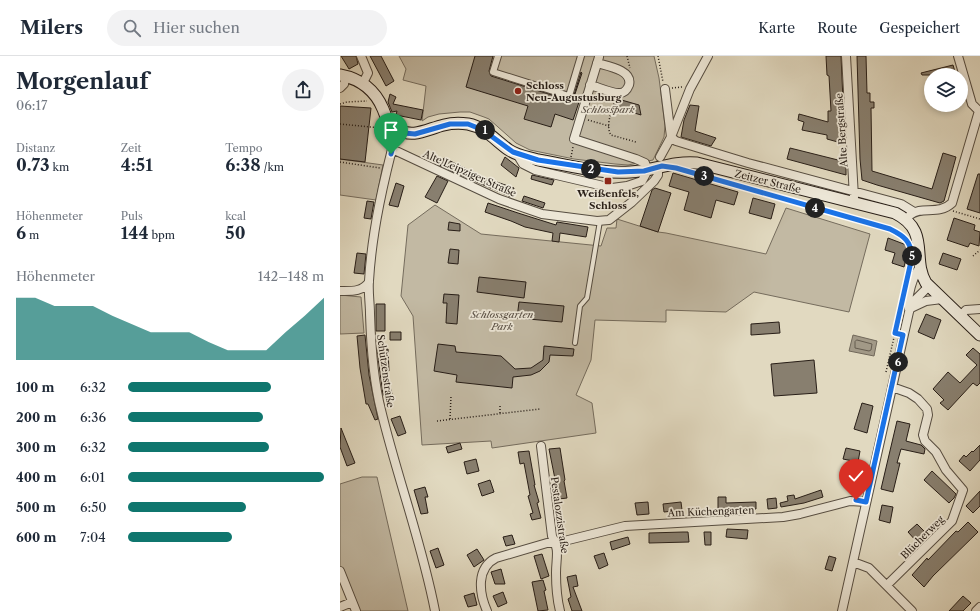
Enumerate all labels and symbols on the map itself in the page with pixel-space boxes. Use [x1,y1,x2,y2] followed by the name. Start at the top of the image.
[526,79,622,104] place label: Schloss Neu-Augustusburg
[513,86,523,96] marker: Schloss Neu-Augustusburg
[832,92,851,168] street label: Alte Bergstraße
[580,103,636,116] park label: Schlosspark
[374,113,408,154] pin
[475,120,495,140] pin: 1
[420,147,519,200] street label: Alte Leipziger Straße
[581,159,601,179] pin: 2
[694,166,714,186] pin: 3
[733,167,803,196] street label: Zeitzer Straße
[603,176,613,186] marker: Weißenfels, Schloss
[576,187,639,212] place label: Weißenfels, Schloss
[805,198,825,218] pin: 4
[902,246,922,266] pin: 5
[470,308,533,333] park label: Schlossgarten Park
[374,334,397,409] street label: Schützenstraße
[888,352,908,372] pin: 6
[839,459,873,500] pin
[548,476,571,555] street label: Pestalozzistraße
[666,503,755,520] street label: Am Küchengarten
[898,512,947,562] street label: Blücherweg

